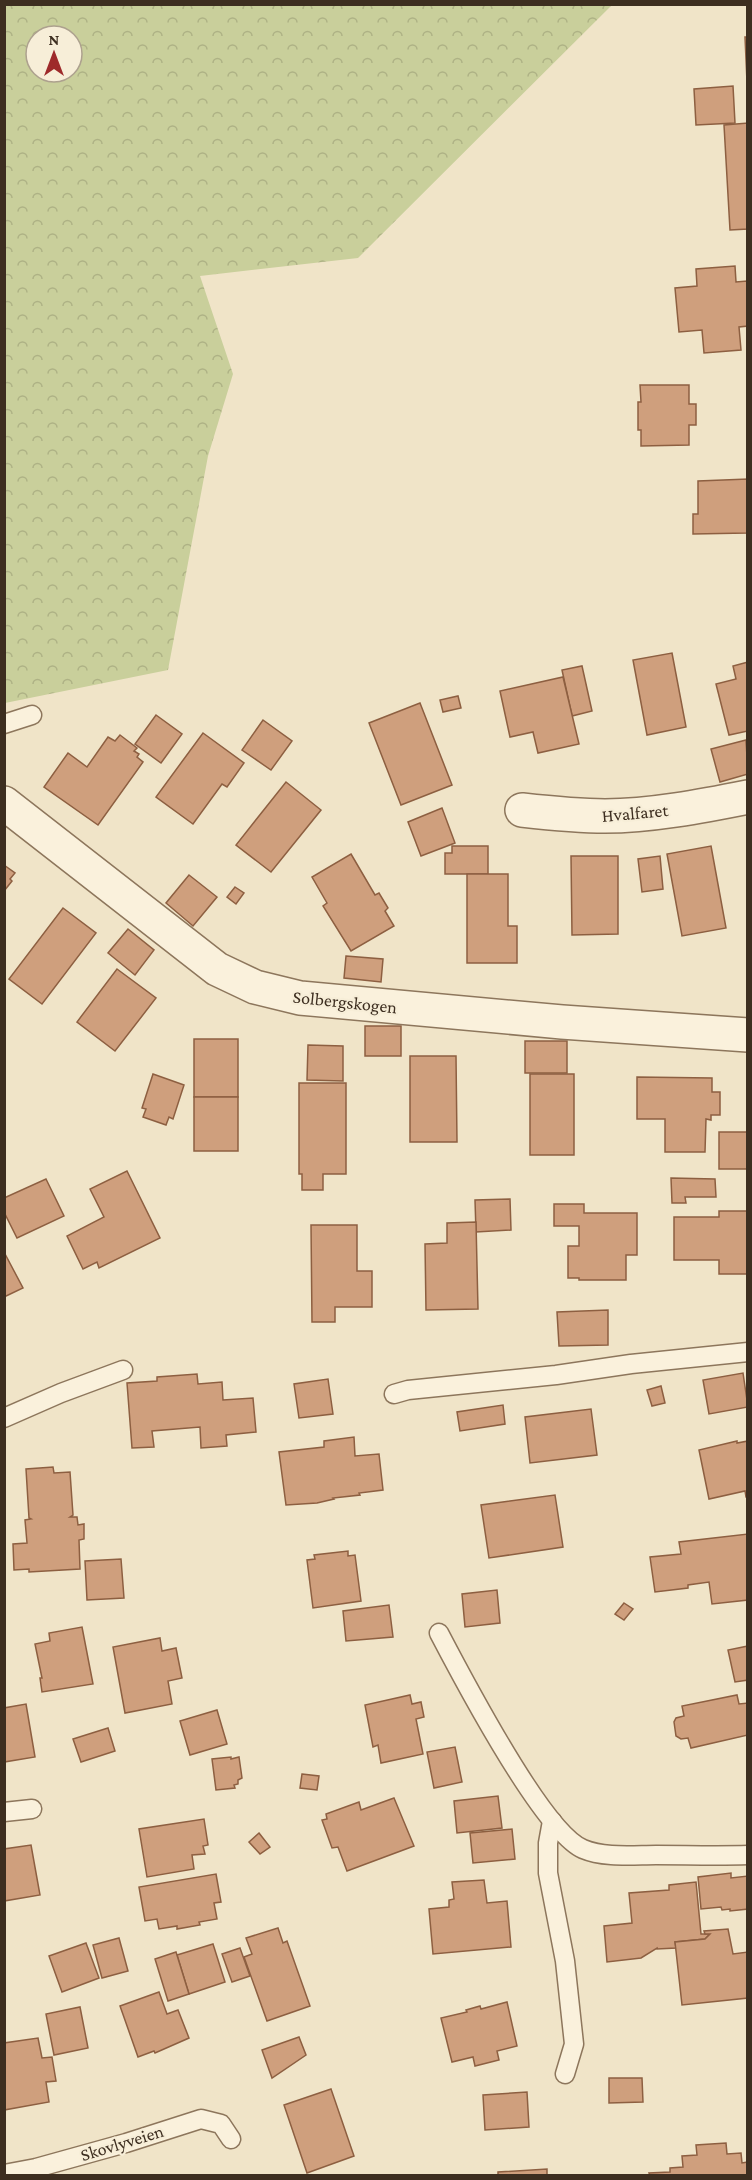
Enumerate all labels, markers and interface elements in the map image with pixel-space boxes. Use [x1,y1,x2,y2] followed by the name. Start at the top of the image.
[24,24,84,84] north arrow
[49,31,60,48] text: N
[601,800,670,826] street label: Hvalfaret
[292,987,398,1017] street label: Solbergskogen
[78,2121,166,2165] street label: Skovlyveien

